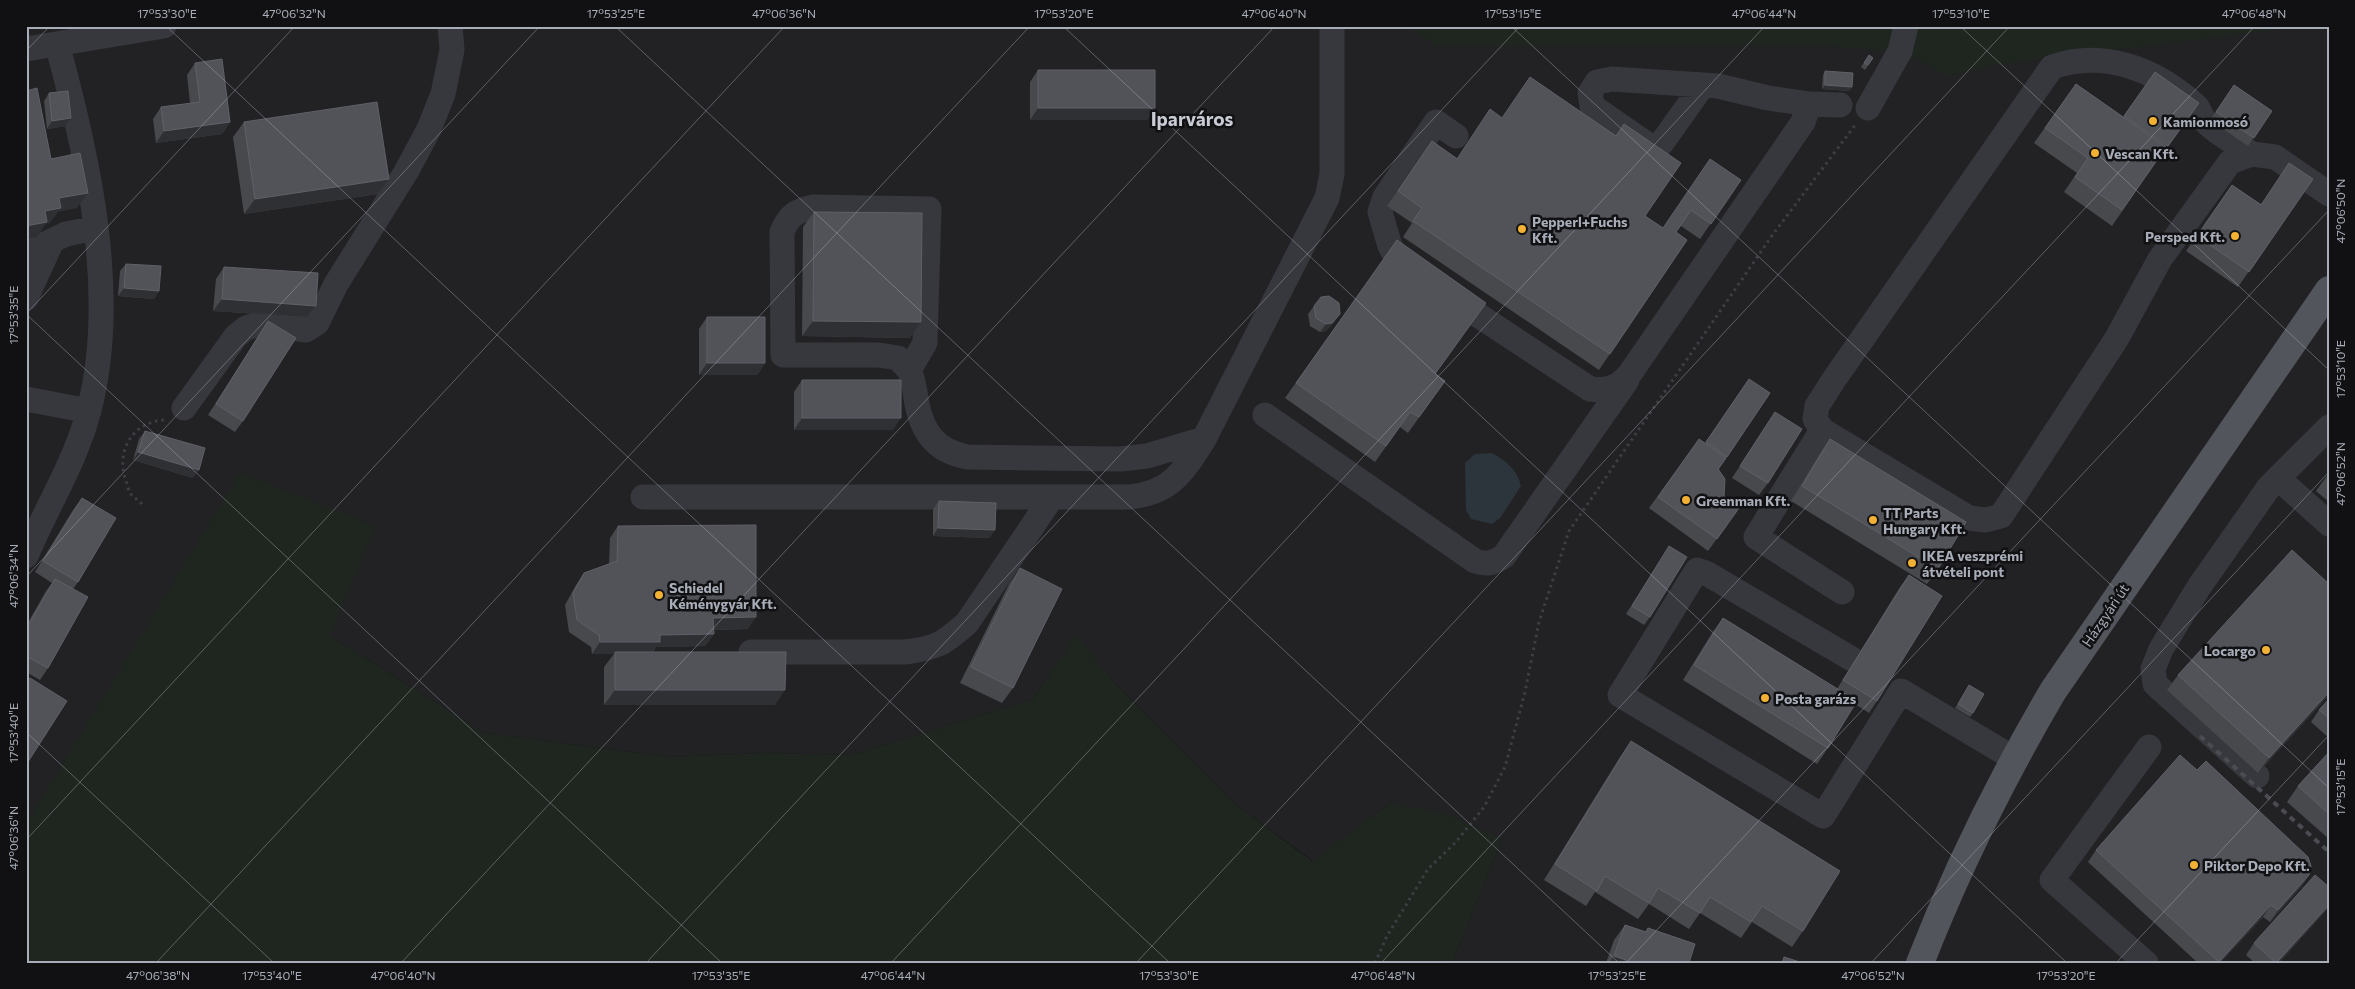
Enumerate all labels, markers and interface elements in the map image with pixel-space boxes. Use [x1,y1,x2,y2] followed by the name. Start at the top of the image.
[137,6,197,20] text: 17°53'30"E
[262,6,326,20] text: 47°06'32"N
[587,6,645,20] text: 17°53'25"E
[752,6,816,20] text: 47°06'36"N
[1034,6,1094,20] text: 17°53'20"E
[1241,6,1307,20] text: 47°06'40"N
[1485,6,1541,20] text: 17°53'15"E
[1732,6,1796,20] text: 47°06'44"N
[1932,6,1990,20] text: 17°53'10"E
[2222,6,2286,20] text: 47°06'48"N
[1151,107,1233,130] district label: Iparváros
[2163,113,2248,130] place label: Kamionmosó
[2147,115,2159,127] marker: Kamionmosó
[2105,145,2178,162] place label: Vescan Kft.
[2089,147,2101,159] marker: Vescan Kft.
[2333,179,2347,243] text: 47°06'50"N
[1532,213,1628,246] place label: Pepperl+Fuchs Kft.
[1516,223,1528,235] marker: Pepperl+Fuchs Kft.
[2145,228,2225,245] place label: Persped Kft.
[2229,230,2241,242] marker: Persped Kft.
[6,286,20,344] text: 17°53'35"E
[2333,340,2347,398] text: 17°53'10"E
[2333,442,2347,506] text: 47°06'52"N
[1696,492,1790,509] place label: Greenman Kft.
[1680,494,1692,506] marker: Greenman Kft.
[1883,504,1966,537] place label: TT Parts Hungary Kft.
[1867,514,1879,526] marker: TT Parts Hungary Kft.
[6,544,20,608] text: 47°06'34"N
[1922,547,2023,580] place label: IKEA veszprémi átvételi pont
[1906,557,1918,569] marker: IKEA veszprémi átvételi pont
[669,579,777,612] place label: Schiedel Kéménygyár Kft.
[2078,580,2132,650] street label: Házgyári út
[653,589,665,601] marker: Schiedel Kéménygyár Kft.
[2204,642,2256,659] place label: Locargo
[2260,644,2272,656] marker: Locargo
[1775,690,1857,707] place label: Posta garázs
[1759,692,1771,704] marker: Posta garázs
[6,703,20,763] text: 17°53'40"E
[2333,759,2347,815] text: 17°53'15"E
[6,806,20,870] text: 47°06'36"N
[2204,857,2310,874] place label: Piktor Depo Kft.
[2188,859,2200,871] marker: Piktor Depo Kft.
[126,968,190,982] text: 47°06'38"N
[242,968,302,982] text: 17°53'40"E
[370,968,436,982] text: 47°06'40"N
[692,968,750,982] text: 17°53'35"E
[861,968,925,982] text: 47°06'44"N
[1139,968,1199,982] text: 17°53'30"E
[1351,968,1415,982] text: 47°06'48"N
[1588,968,1646,982] text: 17°53'25"E
[1841,968,1905,982] text: 47°06'52"N
[2036,968,2096,982] text: 17°53'20"E

